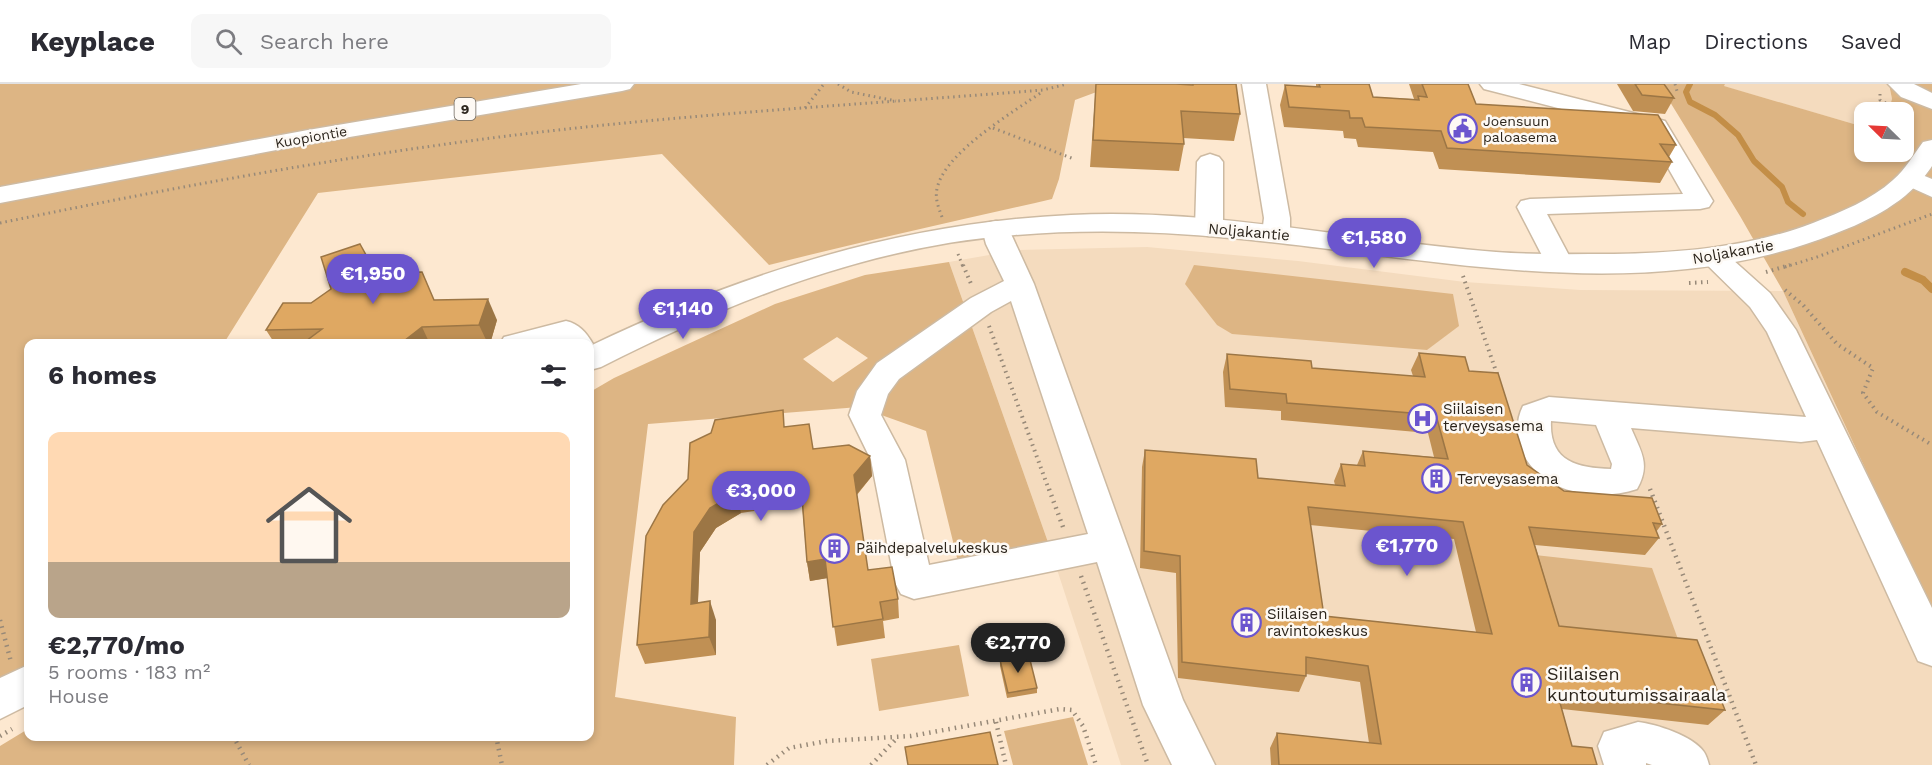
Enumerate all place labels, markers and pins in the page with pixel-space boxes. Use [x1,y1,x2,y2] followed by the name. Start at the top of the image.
[1446,113,1478,145] public building icon: Joensuun paloasema
[1483,113,1557,145] place label: Joensuun paloasema
[1325,218,1423,269] pin: €1,580
[324,254,422,305] pin: €1,950
[634,289,732,340] pin: €1,140
[1443,400,1544,435] place label: Siilaisen terveysasema
[1406,402,1438,434] hospital icon: Siilaisen terveysasema
[1420,463,1452,495] building icon: Terveysasema
[1457,470,1559,488] place label: Terveysasema
[712,471,810,522] pin: €3,000
[1358,526,1456,577] pin: €1,770
[819,532,851,564] building icon: Päihdepalvelukeskus
[856,539,1008,557] place label: Päihdepalvelukeskus
[1267,605,1368,640] place label: Siilaisen ravintokeskus
[1230,607,1262,639] building icon: Siilaisen ravintokeskus
[969,623,1067,674] pin: €2,770
[1547,663,1726,705] place label: Siilaisen kuntoutumissairaala
[1510,667,1542,699] building icon: Siilaisen kuntoutumissairaala

